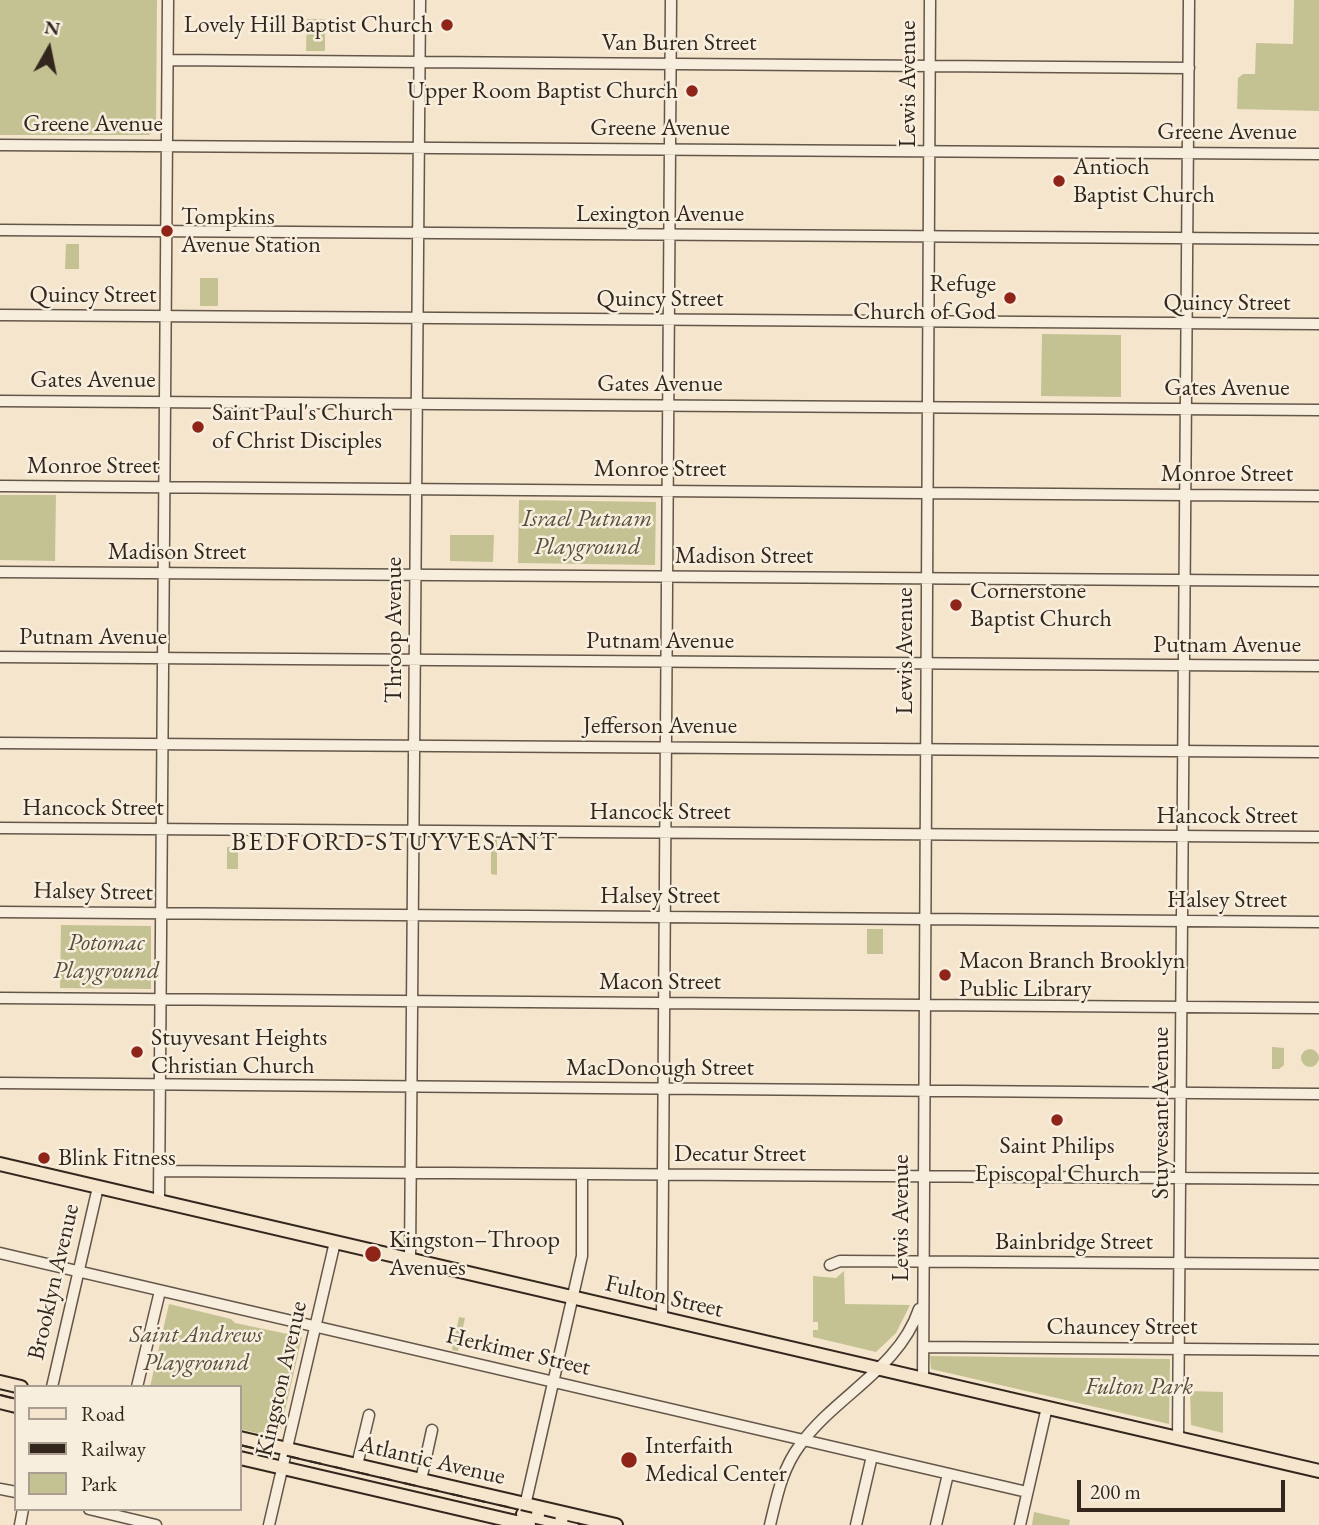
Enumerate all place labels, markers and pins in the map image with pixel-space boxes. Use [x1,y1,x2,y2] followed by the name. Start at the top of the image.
[184,11,433,39] place label: Lovely Hill Baptist Church
[439,17,455,33] marker: Lovely Hill Baptist Church
[407,77,678,105] place label: Upper Room Baptist Church
[684,83,700,99] marker: Upper Room Baptist Church
[1073,153,1215,209] place label: Antioch Baptist Church
[1051,173,1067,189] marker: Antioch Baptist Church
[181,203,321,259] place label: Tompkins Avenue Station
[159,223,175,239] marker: Tompkins Avenue Station
[853,270,996,326] place label: Refuge Church of God
[1002,290,1018,306] marker: Refuge Church of God
[212,399,393,455] place label: Saint Paul's Church of Christ Disciples
[190,419,206,435] marker: Saint Paul's Church of Christ Disciples
[970,577,1112,633] place label: Cornerstone Baptist Church
[948,597,964,613] marker: Cornerstone Baptist Church
[959,947,1185,1003] place label: Macon Branch Brooklyn Public Library
[937,967,953,983] marker: Macon Branch Brooklyn Public Library
[151,1024,327,1080] place label: Stuyvesant Heights Christian Church
[129,1044,145,1060] marker: Stuyvesant Heights Christian Church
[1049,1112,1065,1128] marker: Saint Philips Episcopal Church
[974,1132,1140,1188] place label: Saint Philips Episcopal Church
[58,1144,176,1172] place label: Blink Fitness
[36,1150,52,1166] marker: Blink Fitness
[389,1226,560,1282] place label: Kingston–Throop Avenues
[363,1244,383,1264] marker: Kingston–Throop Avenues
[645,1432,787,1488] place label: Interfaith Medical Center
[619,1450,639,1470] marker: Interfaith Medical Center

